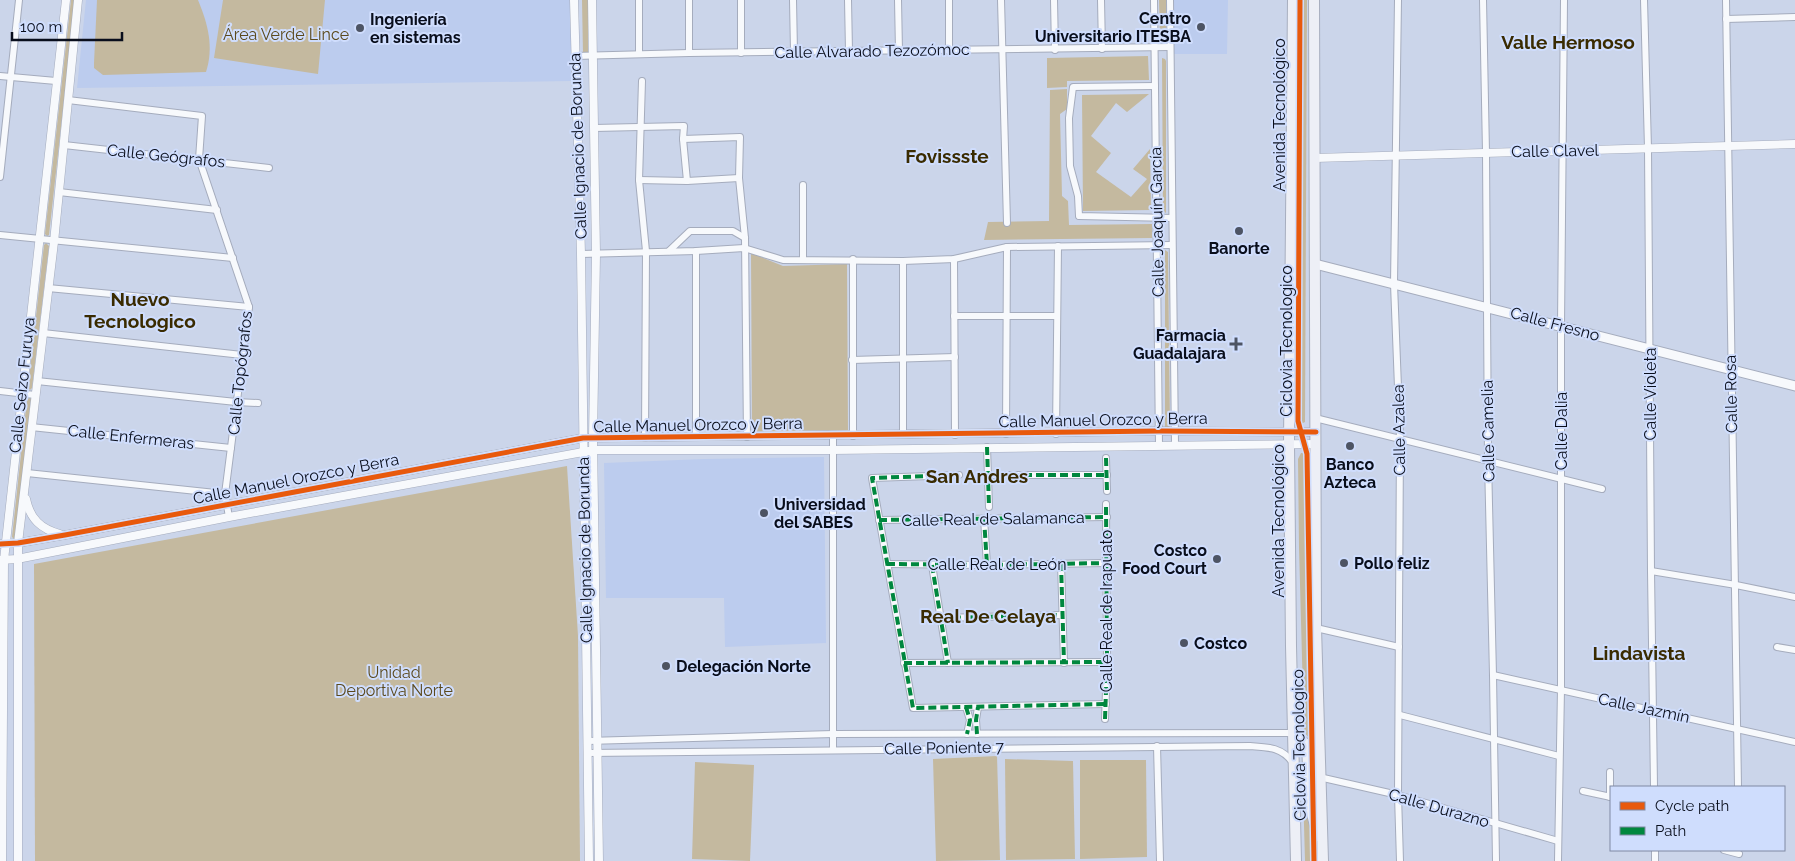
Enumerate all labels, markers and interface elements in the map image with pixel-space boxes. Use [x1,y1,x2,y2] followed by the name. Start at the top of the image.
[1035,9,1191,46] place label: Centro Universitario ITESBA
[12,10,122,42] scale bar
[370,10,461,47] place label: Ingeniería en sistemas
[20,18,62,36] text: 100 m
[1195,21,1207,33] marker: Centro Universitario ITESBA
[354,22,366,34] marker: Ingeniería en sistemas
[223,24,349,44] park label: Área Verde Lince
[1501,31,1635,53] district label: Valle Hermoso
[1270,38,1289,192] street label: Avenida Tecnológico
[774,40,970,62] street label: Calle Alvarado Tezozómoc
[565,53,591,239] street label: Calle Ignacio de Borunda
[106,140,226,172] street label: Calle Geógrafos
[1511,141,1600,161] street label: Calle Clavel
[905,145,989,167] district label: Fovissste
[1146,147,1168,297] street label: Calle Joaquín García
[1233,225,1245,237] marker: Banorte
[1208,239,1270,258] place label: Banorte
[1277,265,1296,417] street label: Ciclovia Tecnologico
[84,288,196,332] district label: Nuevo Tecnologico
[1508,303,1602,345] street label: Calle Fresno
[224,310,256,436] street label: Calle Topógrafos
[5,316,39,454] street label: Calle Seizo Furuya
[1133,326,1226,363] place label: Farmacia Guadalajara
[1230,338,1242,350] marker: Farmacia Guadalajara
[1641,348,1660,440] street label: Calle Violeta
[1721,355,1741,433] street label: Calle Rosa
[1478,380,1498,482] street label: Calle Camelia
[1389,384,1409,476] street label: Calle Azalea
[1552,392,1571,470] street label: Calle Dalia
[998,409,1208,431] street label: Calle Manuel Orozco y Berra
[593,414,803,436] street label: Calle Manuel Orozco y Berra
[67,421,195,453] street label: Calle Enfermeras
[1344,440,1356,452] marker: Banco Azteca
[1269,444,1288,598] street label: Avenida Tecnológico
[191,450,401,508] street label: Calle Manuel Orozco y Berra
[1324,455,1376,492] place label: Banco Azteca
[574,457,596,643] street label: Calle Ignacio de Borunda
[926,465,1028,487] district label: San Andres
[774,495,866,532] place label: Universidad del SABES
[758,507,770,519] marker: Universidad del SABES
[901,508,1085,530] street label: Calle Real de Salamanca
[1097,530,1116,692] street label: Calle Real de Irapuato
[1122,541,1207,578] place label: Costco Food Court
[1211,553,1223,565] marker: Costco Food Court
[1354,554,1430,573] place label: Pollo feliz
[928,555,1066,574] street label: Calle Real de León
[1338,557,1350,569] marker: Pollo feliz
[920,605,1056,627] district label: Real De Celaya
[1194,634,1247,653] place label: Costco
[1178,637,1190,649] marker: Costco
[1592,642,1686,664] district label: Lindavista
[676,657,811,676] place label: Delegación Norte
[660,660,672,672] marker: Delegación Norte
[335,663,453,700] park label: Unidad Deportiva Norte
[1288,669,1310,821] street label: Ciclovia Tecnologico
[1596,689,1692,727] street label: Calle Jazmín
[884,737,1005,759] street label: Calle Poniente 7
[1386,785,1492,831] street label: Calle Durazno
[1610,786,1785,851] legend
[1655,797,1729,815] text: Cycle path
[1655,822,1686,840] text: Path

